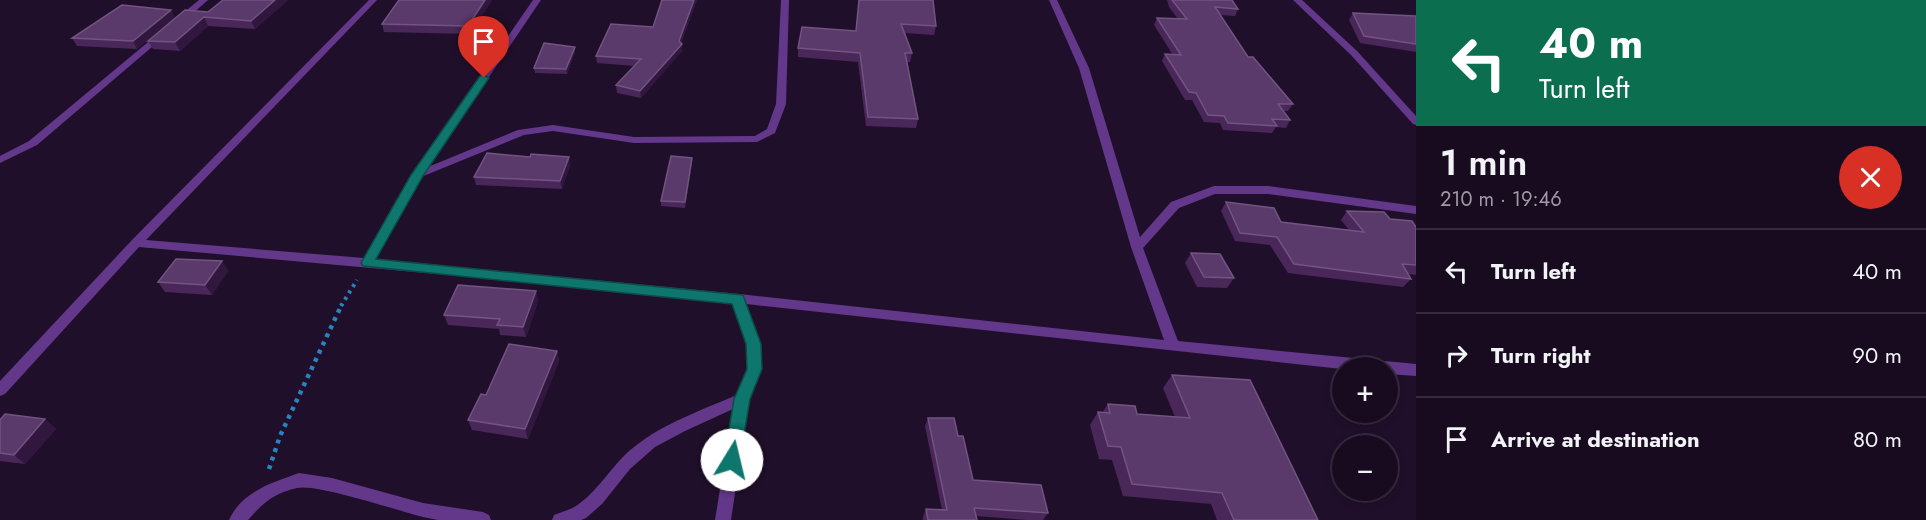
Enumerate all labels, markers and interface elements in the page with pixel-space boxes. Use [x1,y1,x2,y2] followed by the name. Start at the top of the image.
[1539,13,1643,74] text: 40 m
[458,16,509,78] pin
[1440,24,1518,102] icon: left
[467,25,500,58] icon: arrive
[1539,69,1629,108] text: Turn left
[1440,136,1527,188] text: 1 min
[1839,146,1902,209] button: close
[1440,185,1562,214] text: 210 m · 19:46
[1440,255,1473,288] icon: left
[1491,255,1576,287] text: Turn left
[1852,255,1902,287] text: 40 m
[1440,339,1473,372] icon: right
[1491,339,1591,371] text: Turn right
[1852,339,1902,371] text: 90 m
[1332,357,1398,501] map controls
[1332,357,1398,423] button: +
[1440,423,1473,456] icon: arrive
[1491,423,1700,455] text: Arrive at destination
[1853,423,1902,455] text: 80 m
[700,428,764,492] position arrow
[1332,435,1398,501] button: −

